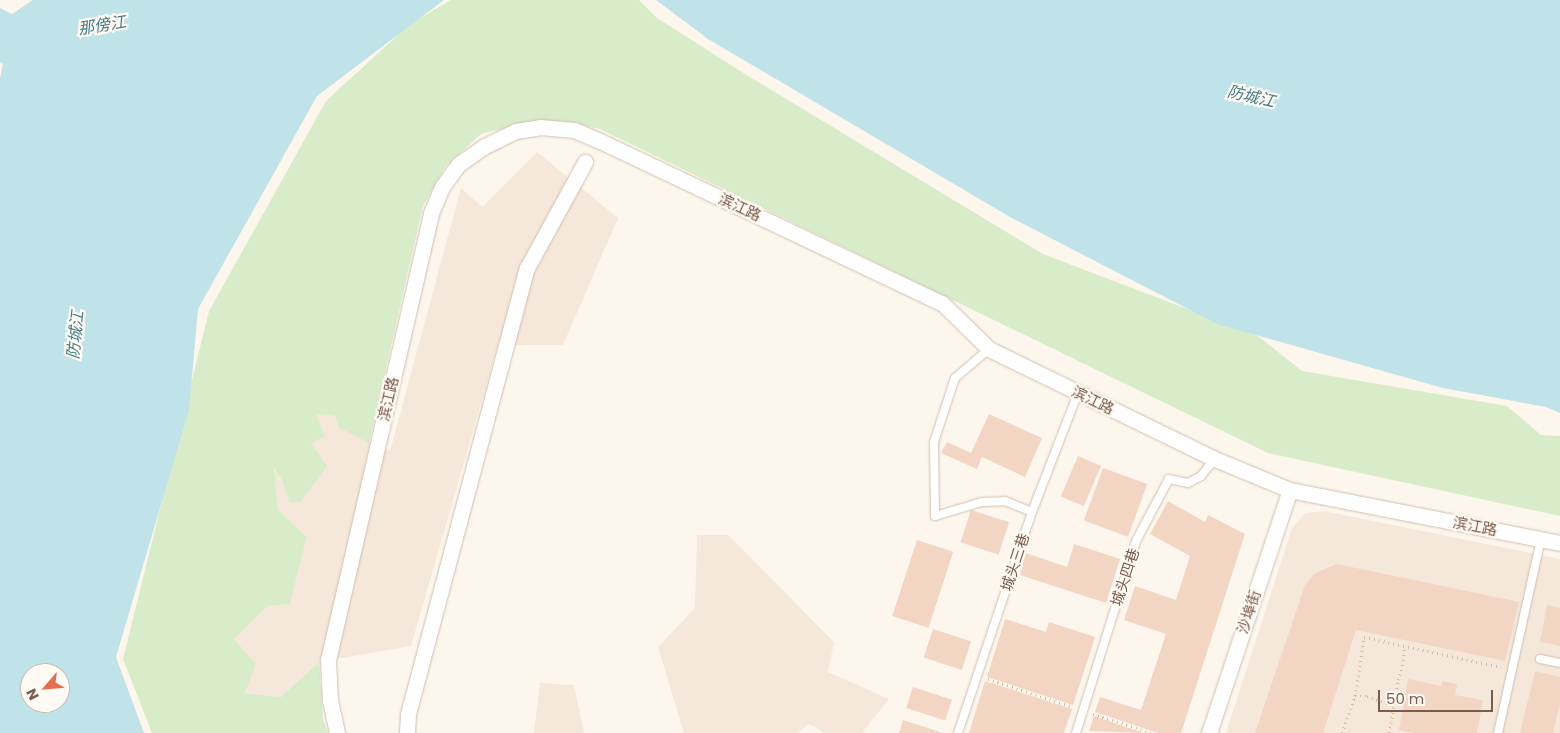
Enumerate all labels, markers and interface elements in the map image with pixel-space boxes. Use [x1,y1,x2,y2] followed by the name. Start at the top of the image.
[77,13,127,39] water label: 那傍江
[1225,82,1277,112] water label: 防城江
[716,189,764,225] street label: 滨江路
[64,310,88,360] water label: 防城江
[374,375,402,423] street label: 滨江路
[1069,382,1117,418] street label: 滨江路
[1451,513,1499,539] street label: 滨江路
[997,531,1033,593] street label: 城头三巷
[1107,546,1143,608] street label: 城头四巷
[1233,588,1265,636] street label: 沙埠街
[20,663,70,713] north arrow
[1380,680,1495,712] scale bar
[21,685,44,704] text: N
[1386,688,1424,709] text: 50 m

